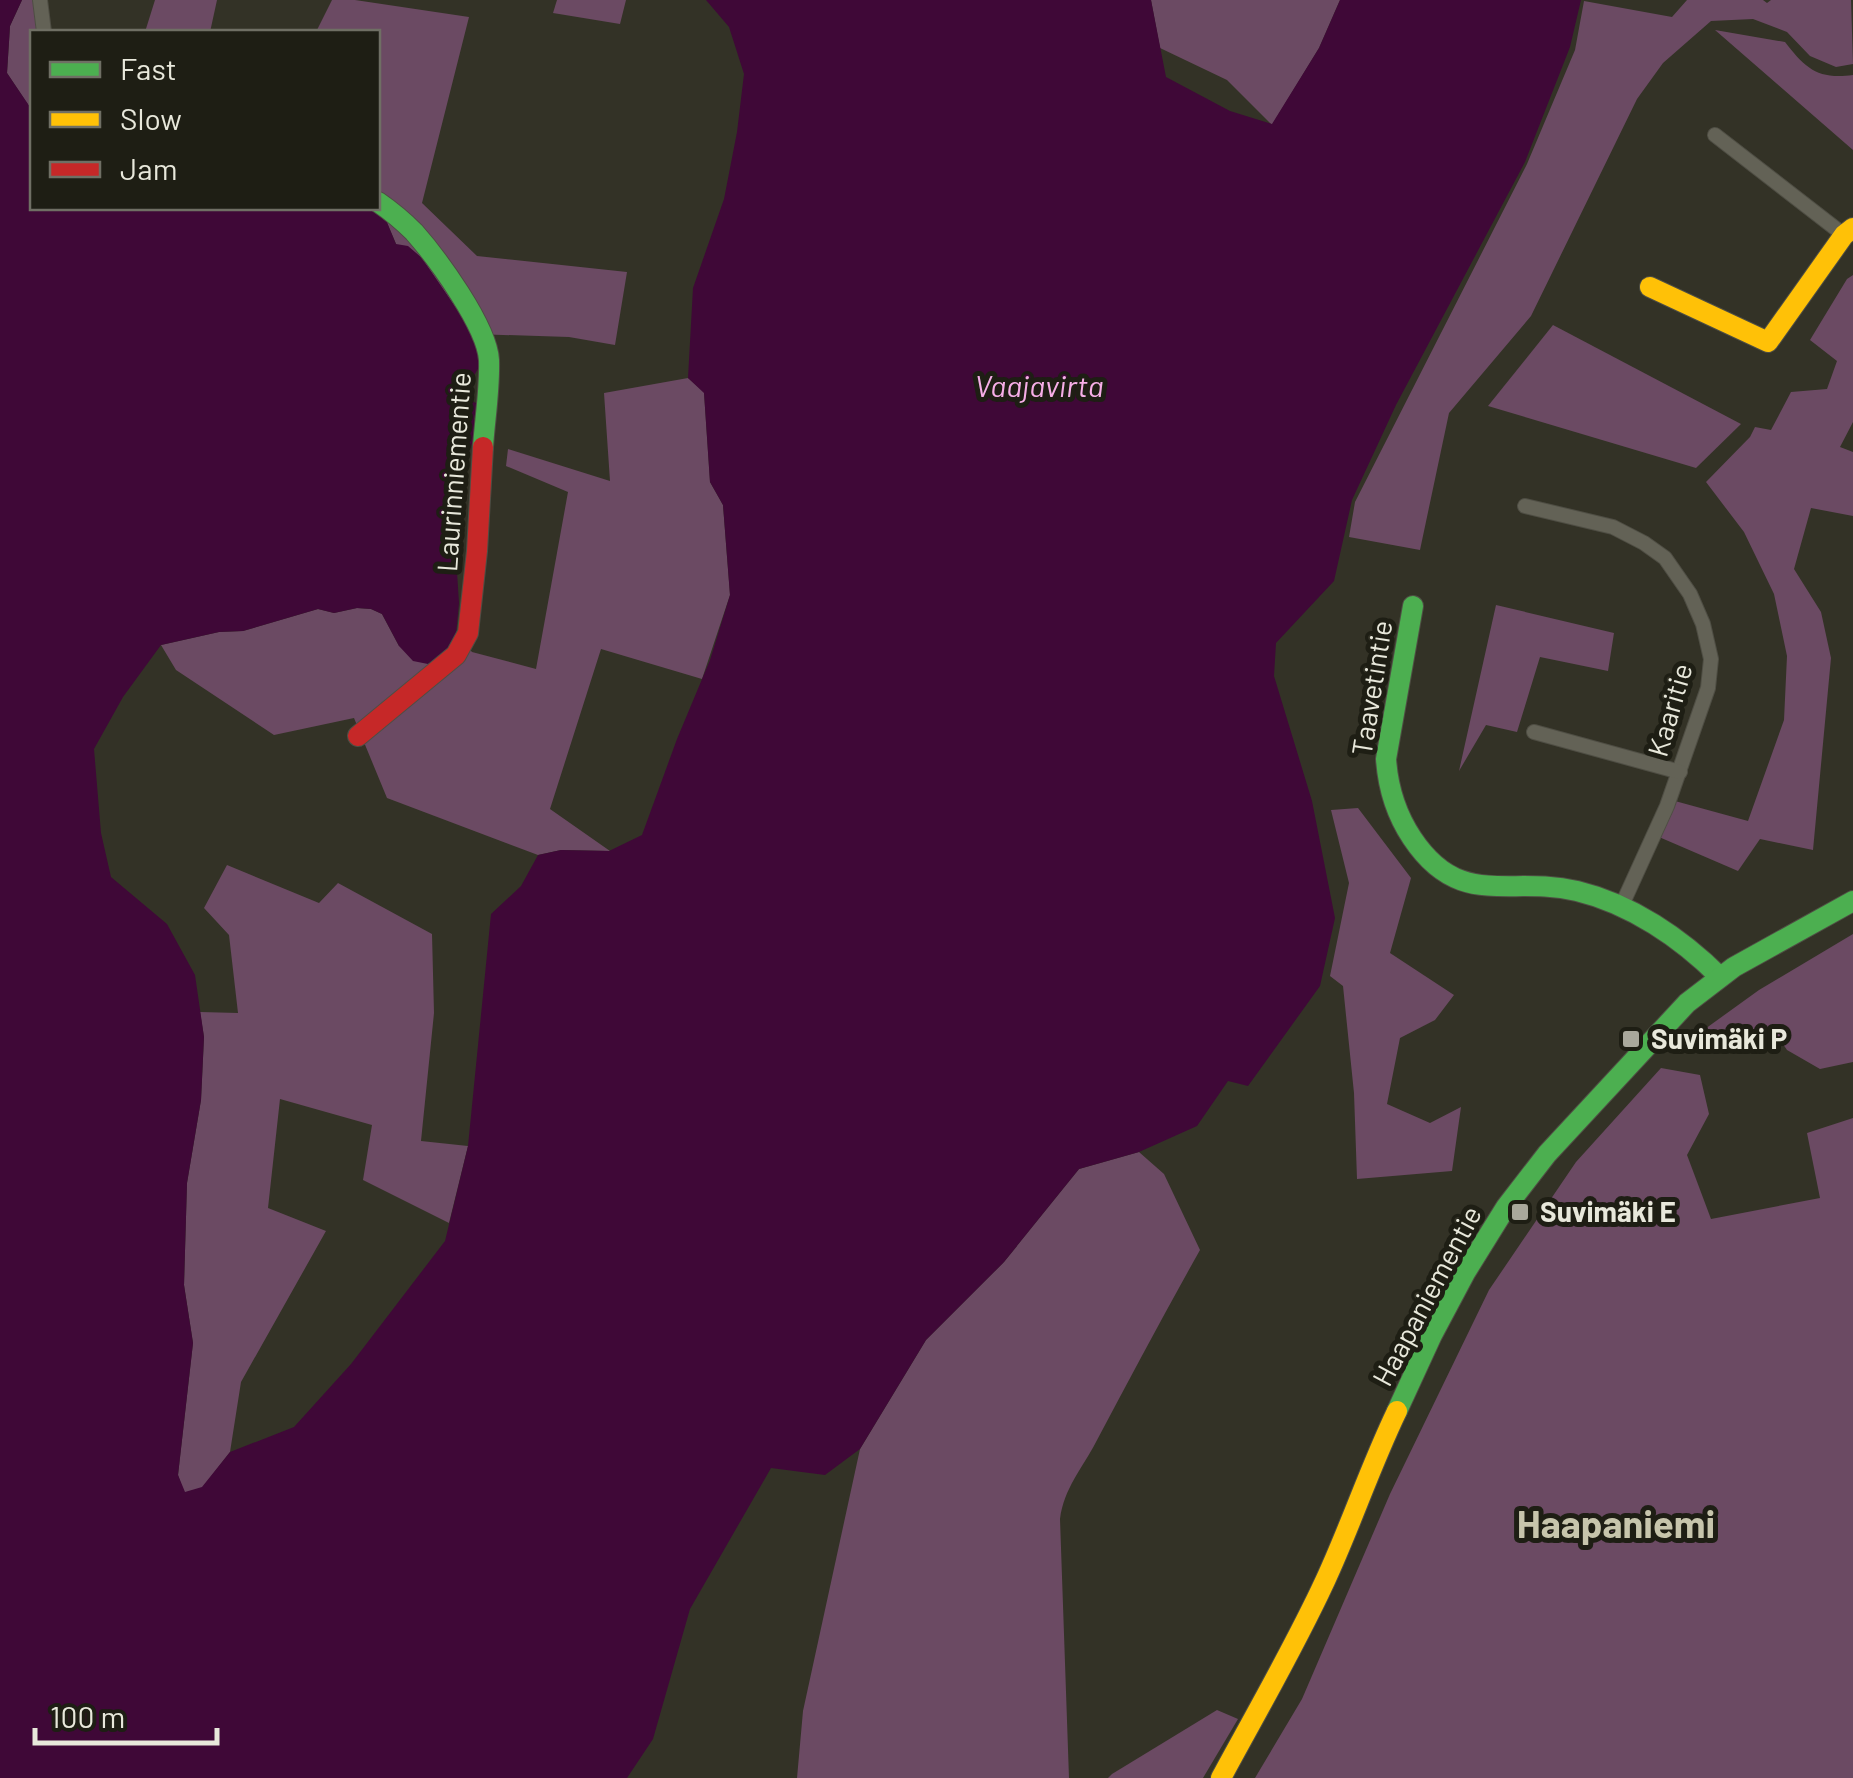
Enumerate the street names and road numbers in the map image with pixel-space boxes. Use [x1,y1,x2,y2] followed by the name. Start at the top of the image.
[429,371,477,573] street label: Laurinniementie
[1344,618,1398,758] street label: Taavetintie
[1640,659,1699,760] street label: Kaaritie
[1364,1200,1488,1391] street label: Haapaniementie

